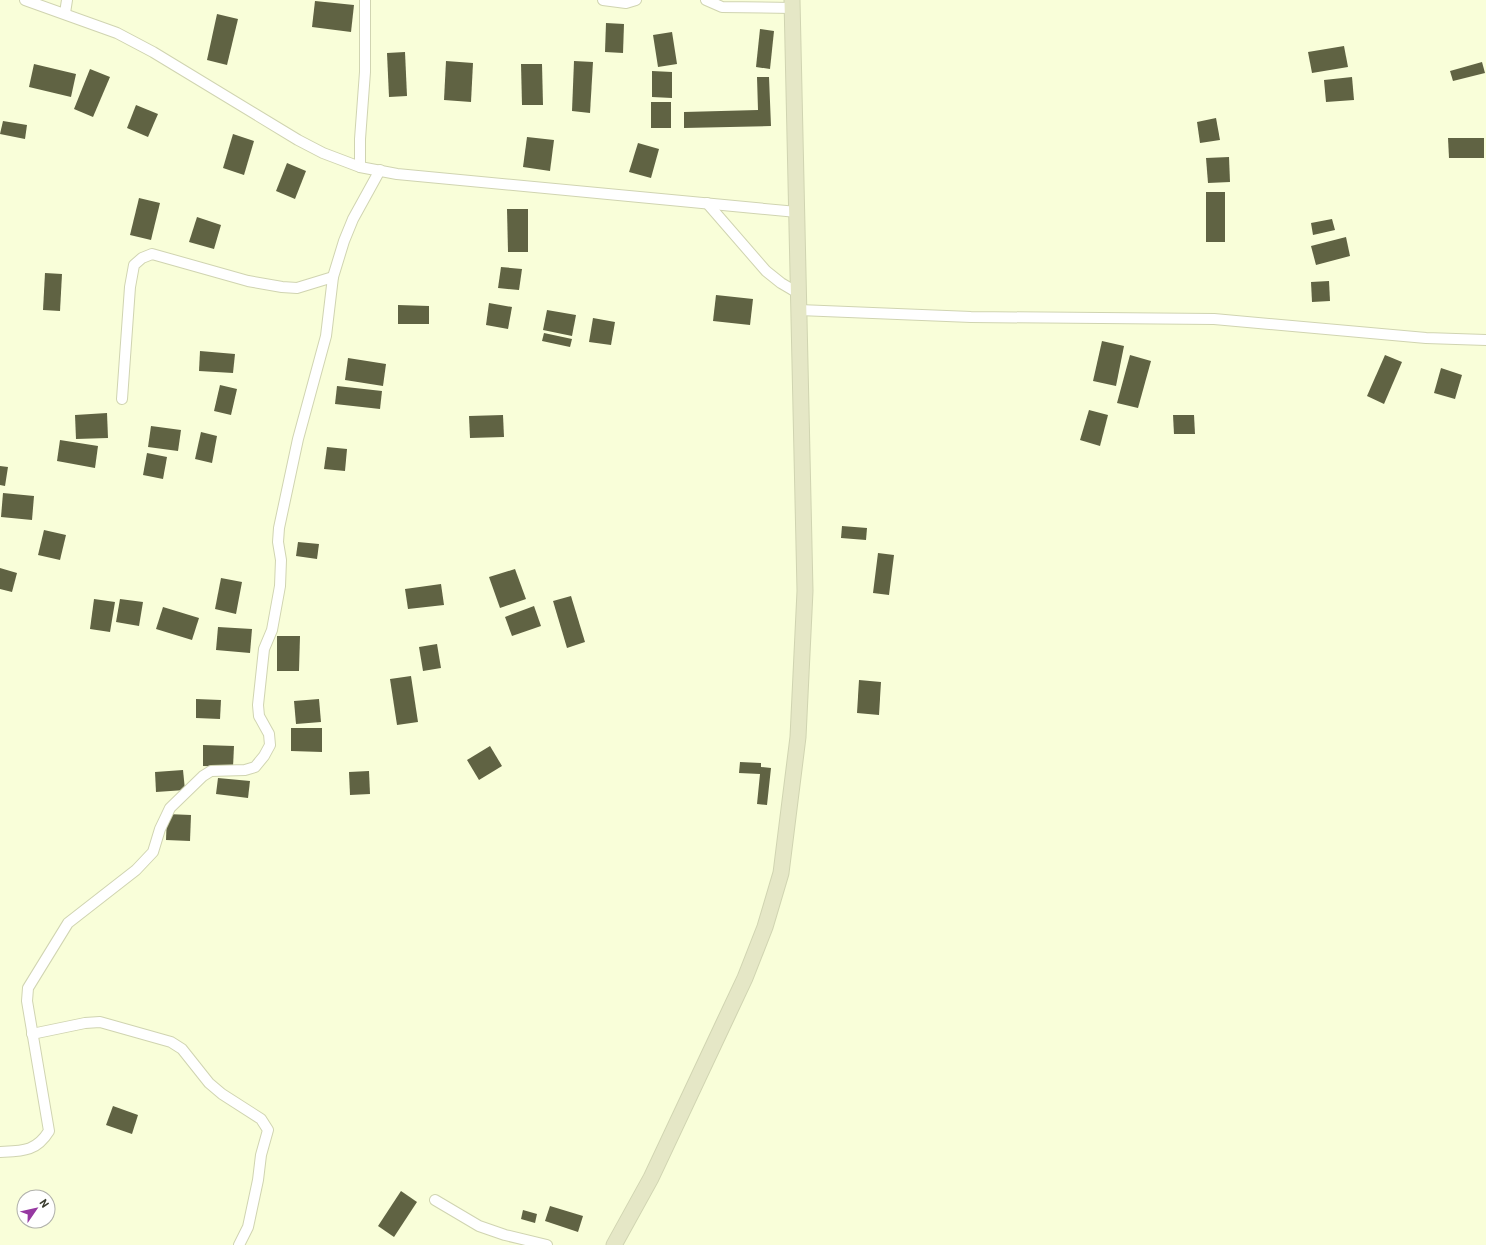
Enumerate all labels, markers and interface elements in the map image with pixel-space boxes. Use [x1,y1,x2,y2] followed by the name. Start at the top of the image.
[16,1189,56,1229] north arrow
[37,1196,52,1210] text: N

